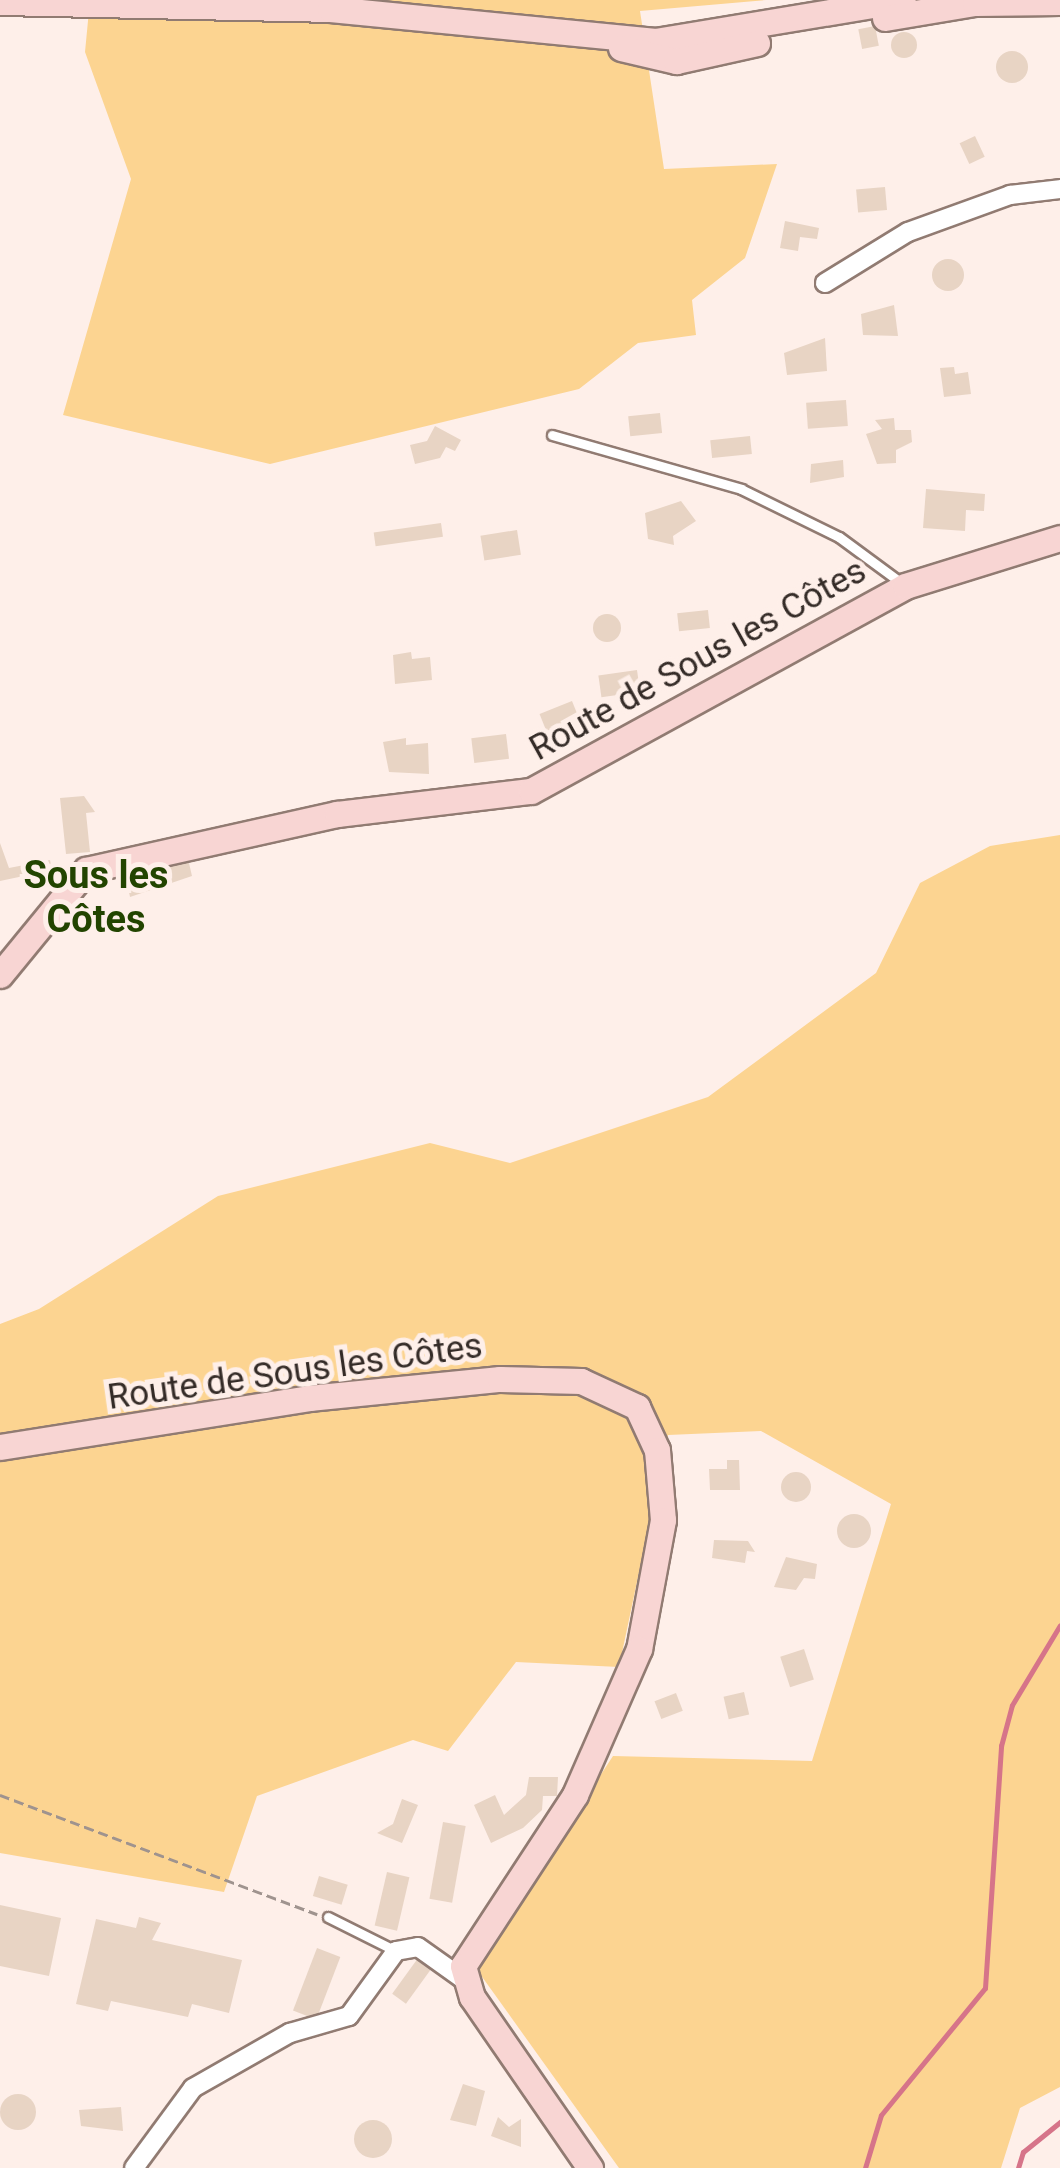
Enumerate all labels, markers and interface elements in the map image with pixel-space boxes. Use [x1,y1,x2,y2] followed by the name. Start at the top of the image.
[523,550,873,770] street label: Route de Sous les Côtes
[23,853,169,942] district label: Sous les Côtes
[105,1325,485,1419] street label: Route de Sous les Côtes

